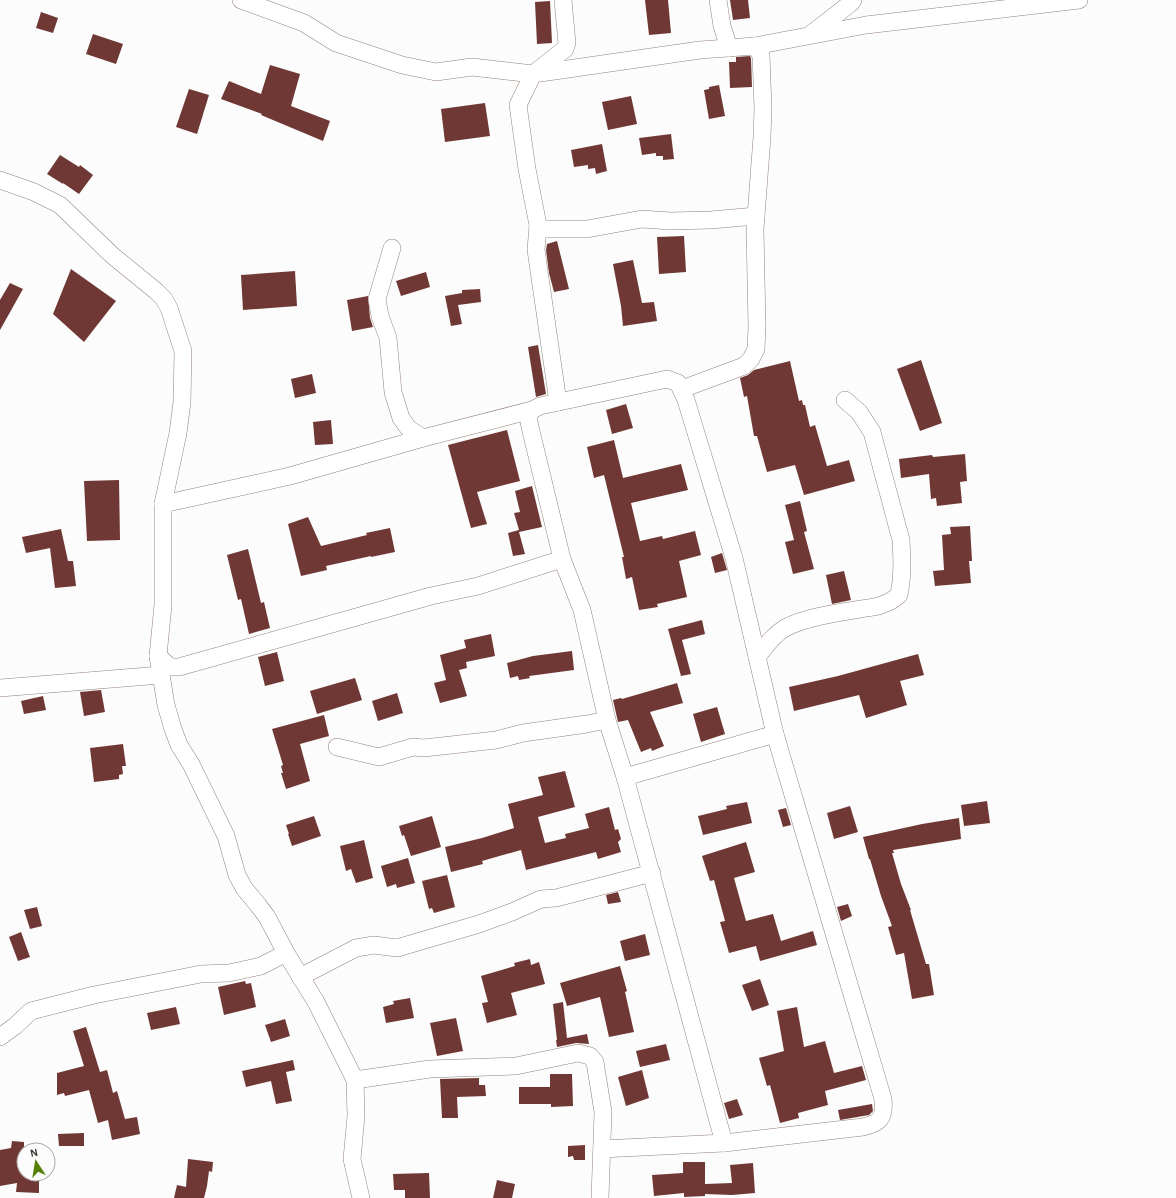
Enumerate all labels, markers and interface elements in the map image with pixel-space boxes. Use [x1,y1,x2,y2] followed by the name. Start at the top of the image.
[16,1142,56,1182] north arrow
[29,1147,39,1159] text: N

